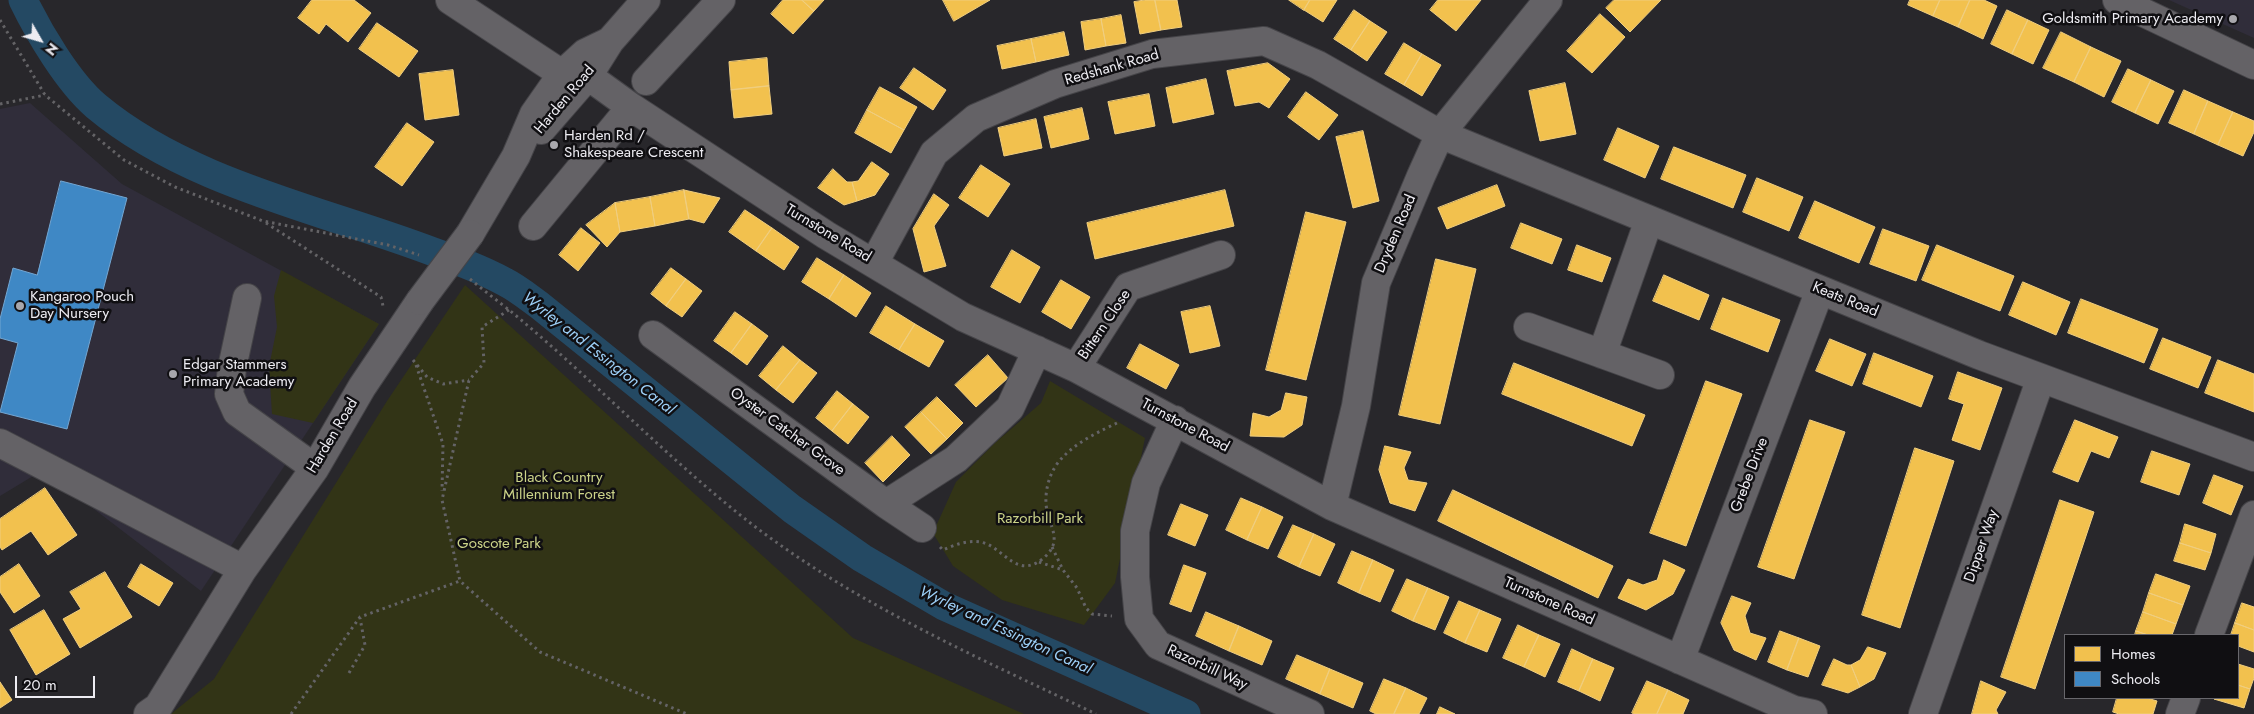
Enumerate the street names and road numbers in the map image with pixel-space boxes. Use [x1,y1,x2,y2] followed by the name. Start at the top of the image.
[1063,46,1161,90] street label: Redshank Road
[531,62,599,138] street label: Harden Road
[1371,192,1421,276] street label: Dryden Road
[782,201,874,267] street label: Turnstone Road
[1809,279,1881,321] street label: Keats Road
[1075,287,1135,363] street label: Bittern Close
[726,384,848,480] street label: Oyster Catcher Grove
[304,395,362,477] street label: Harden Road
[1138,395,1232,457] street label: Turnstone Road
[1728,435,1772,515] street label: Grebe Drive
[1961,507,2003,585] street label: Dipper Way
[1501,574,1597,630] street label: Turnstone Road
[1164,642,1250,694] street label: Razorbill Way

